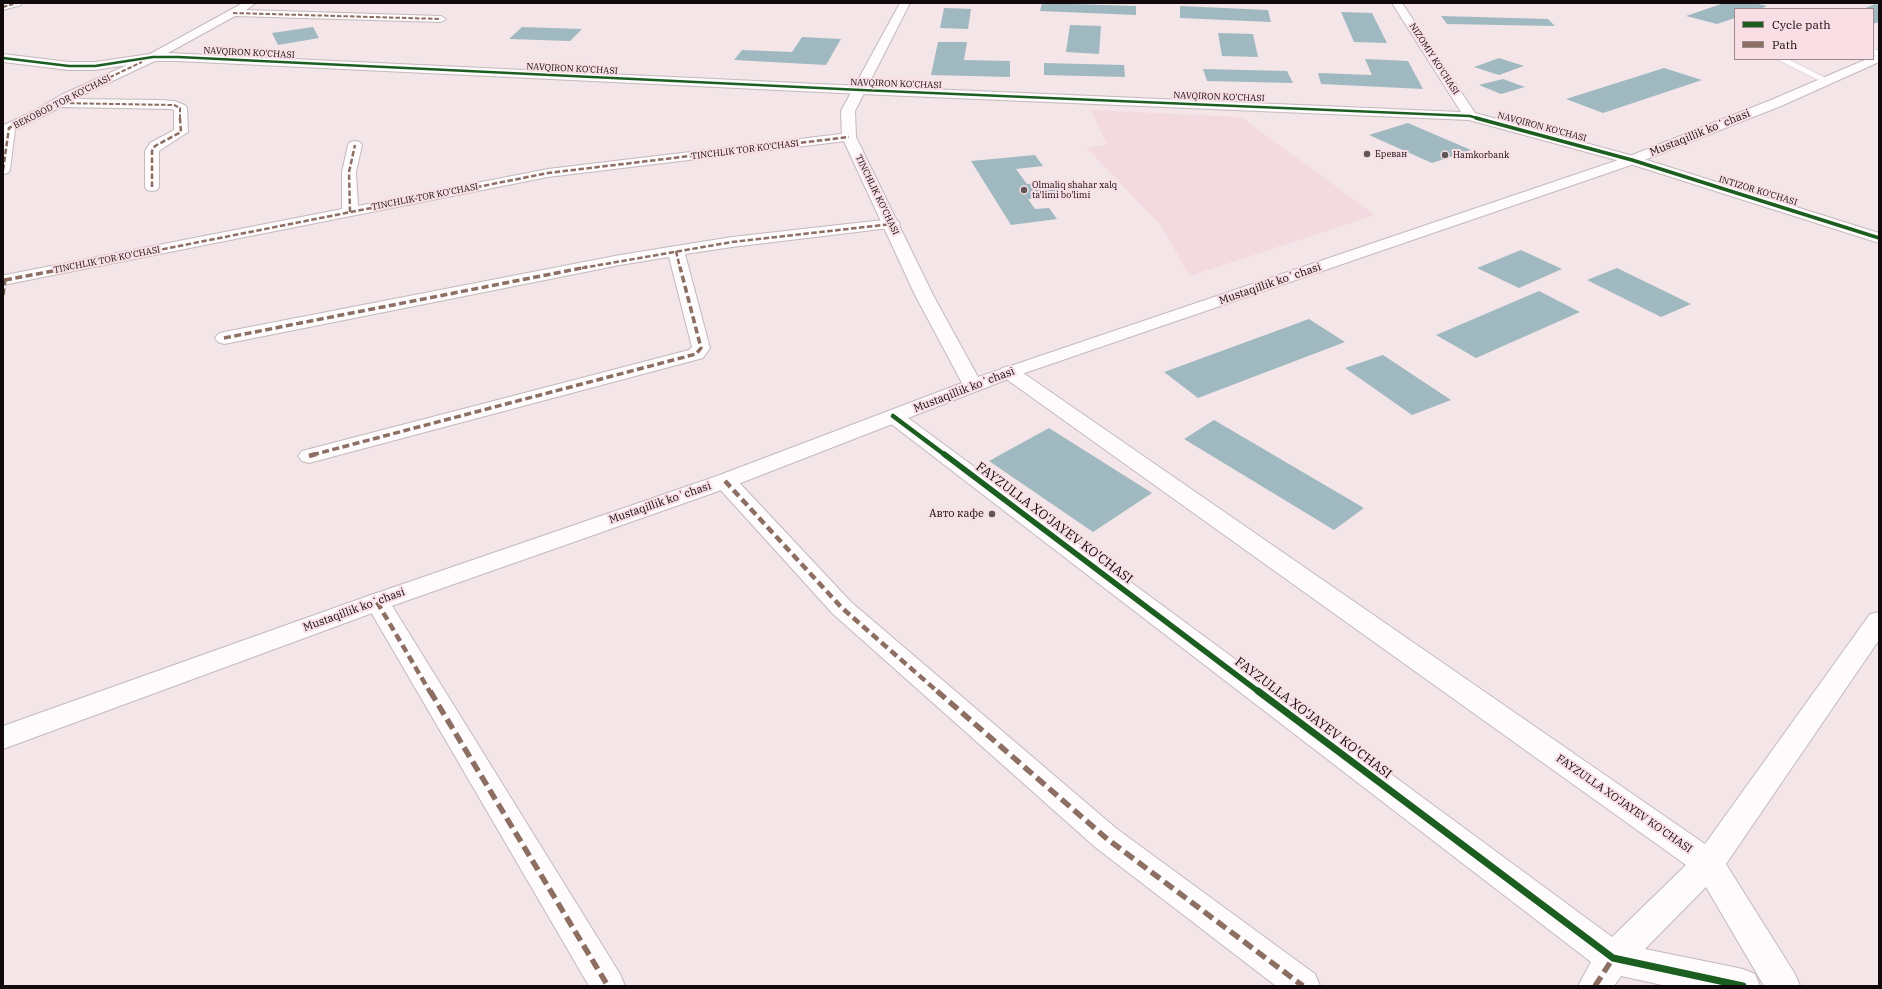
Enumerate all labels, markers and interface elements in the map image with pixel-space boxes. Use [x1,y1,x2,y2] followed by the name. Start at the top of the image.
[1734,8,1874,60] legend
[1772,17,1831,32] text: Cycle path
[1407,21,1461,97] street label: NIZOMIY KO'CHASI
[1772,37,1797,52] text: Path
[203,45,295,61] street label: NAVQIRON KO'CHASI
[526,61,618,77] street label: NAVQIRON KO'CHASI
[12,73,112,131] street label: BEKOBOD TOR KO'CHASI
[850,77,942,91] street label: NAVQIRON KO'CHASI
[1173,90,1265,104] street label: NAVQIRON KO'CHASI
[1648,107,1752,159] street label: Mustaqillik koʻchasi
[1496,110,1588,144] street label: NAVQIRON KO'CHASI
[691,138,799,162] street label: TINCHLIK TOR KO'CHASI
[1362,149,1372,159] marker: Ереван
[1375,149,1407,159] place label: Ереван
[1440,150,1450,160] marker: Hamkorbank
[1453,150,1509,160] place label: Hamkorbank
[853,153,901,237] street label: TINCHLIK KO'CHASI
[1718,174,1798,208] street label: INTIZOR KO'CHASI
[1032,180,1117,201] place label: Olmaliq shahar xalq ta'limi bo'limi
[371,181,479,213] street label: TINCHLIK TOR KO'CHASI
[1019,185,1029,195] marker: Olmaliq shahar xalq ta'limi bo'limi
[53,244,161,276] street label: TINCHLIK TOR KO'CHASI
[1217,260,1323,308] street label: Mustaqillik koʻchasi
[912,365,1016,415] street label: Mustaqillik koʻchasi
[973,459,1135,587] street label: FAYZULLA XO‘JAYEV KO'CHASI
[607,479,713,527] street label: Mustaqillik koʻchasi
[929,507,984,521] place label: Авто кафе
[987,509,997,519] marker: Авто кафе
[301,585,407,635] street label: Mustaqillik koʻchasi
[1232,654,1394,782] street label: FAYZULLA XO‘JAYEV KO'CHASI
[1554,752,1694,856] street label: FAYZULLA XO‘JAYEV KO'CHASI

